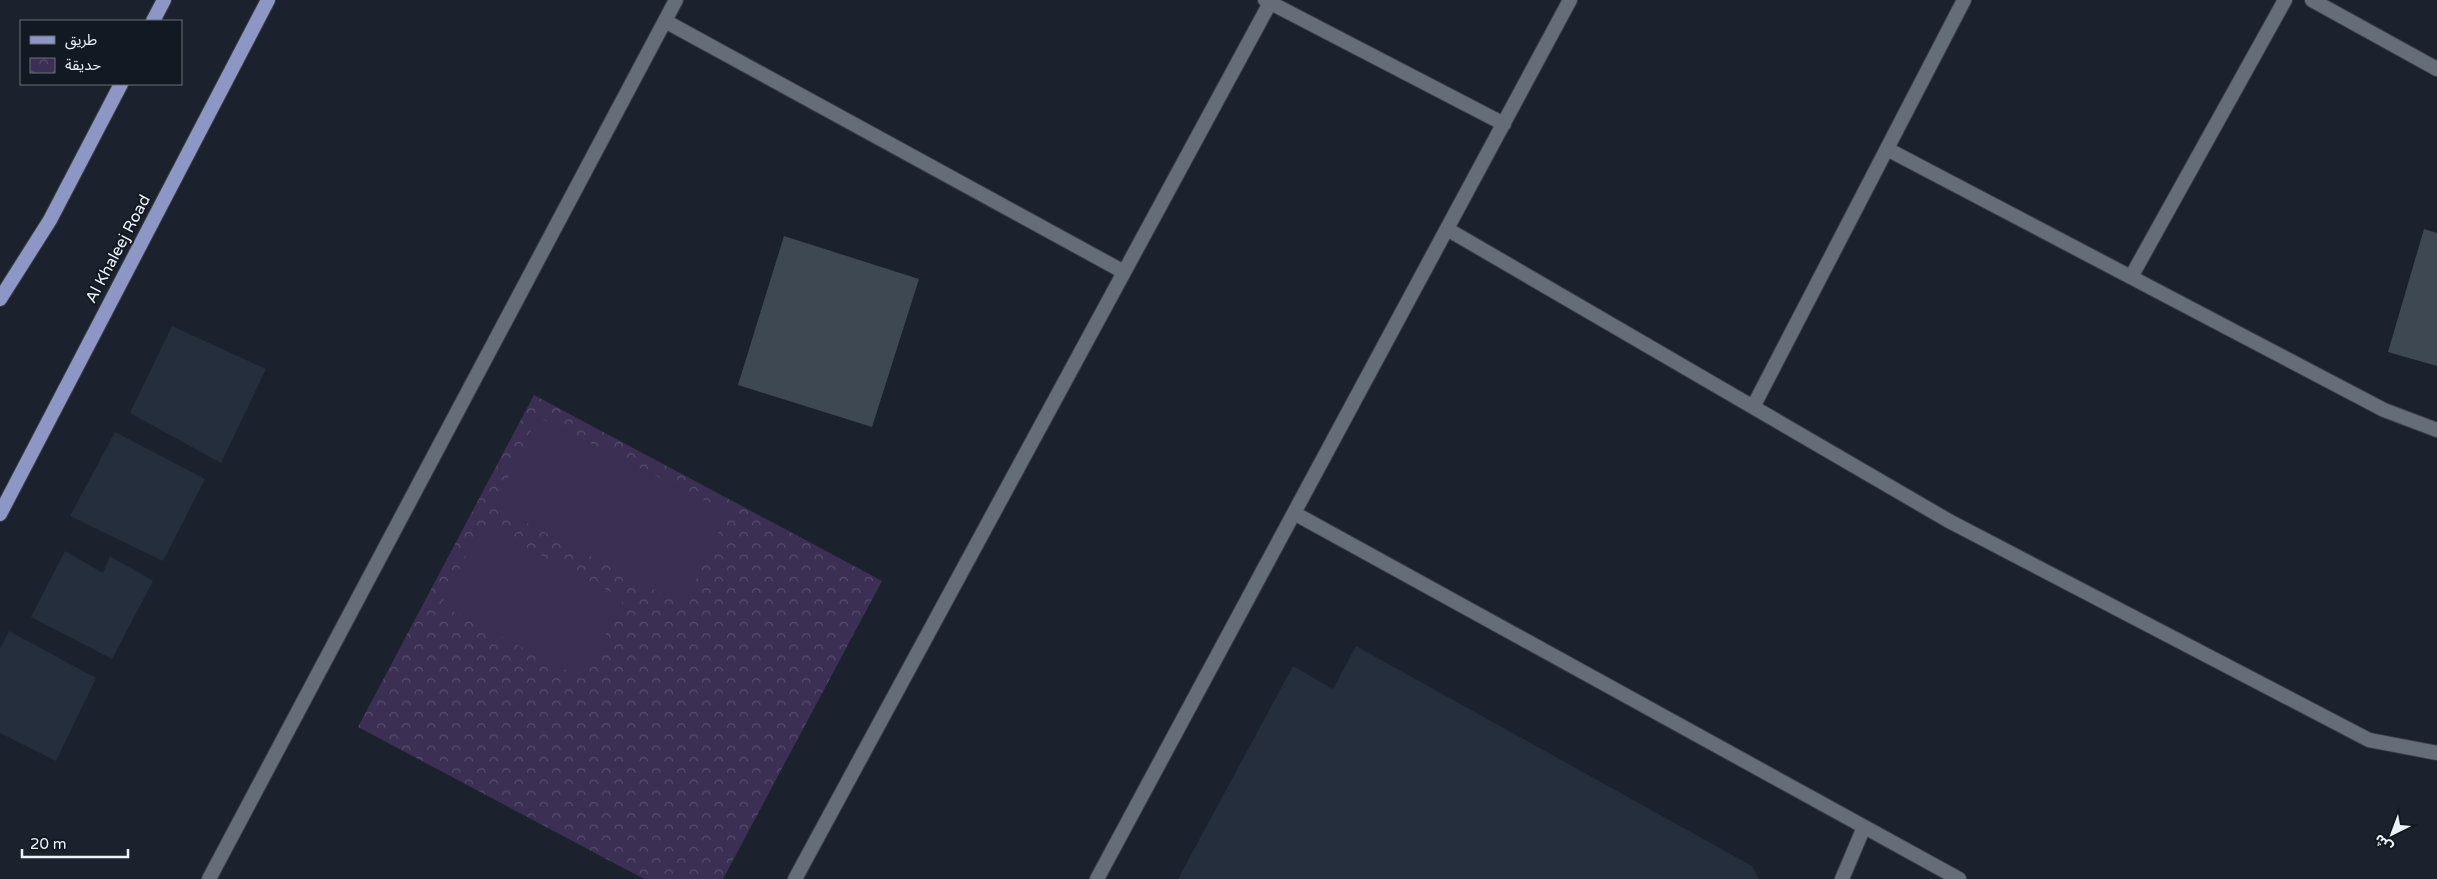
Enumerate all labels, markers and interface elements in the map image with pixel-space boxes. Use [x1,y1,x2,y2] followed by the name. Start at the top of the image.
[20,20,182,85] legend
[65,31,97,50] text: طريق
[65,56,101,74] text: حديقة
[81,191,155,307] street label: Al Khaleej Road
[2367,809,2417,859] north arrow
[22,826,129,858] scale bar
[2371,831,2396,856] text: ش
[30,835,67,853] text: 20 m

